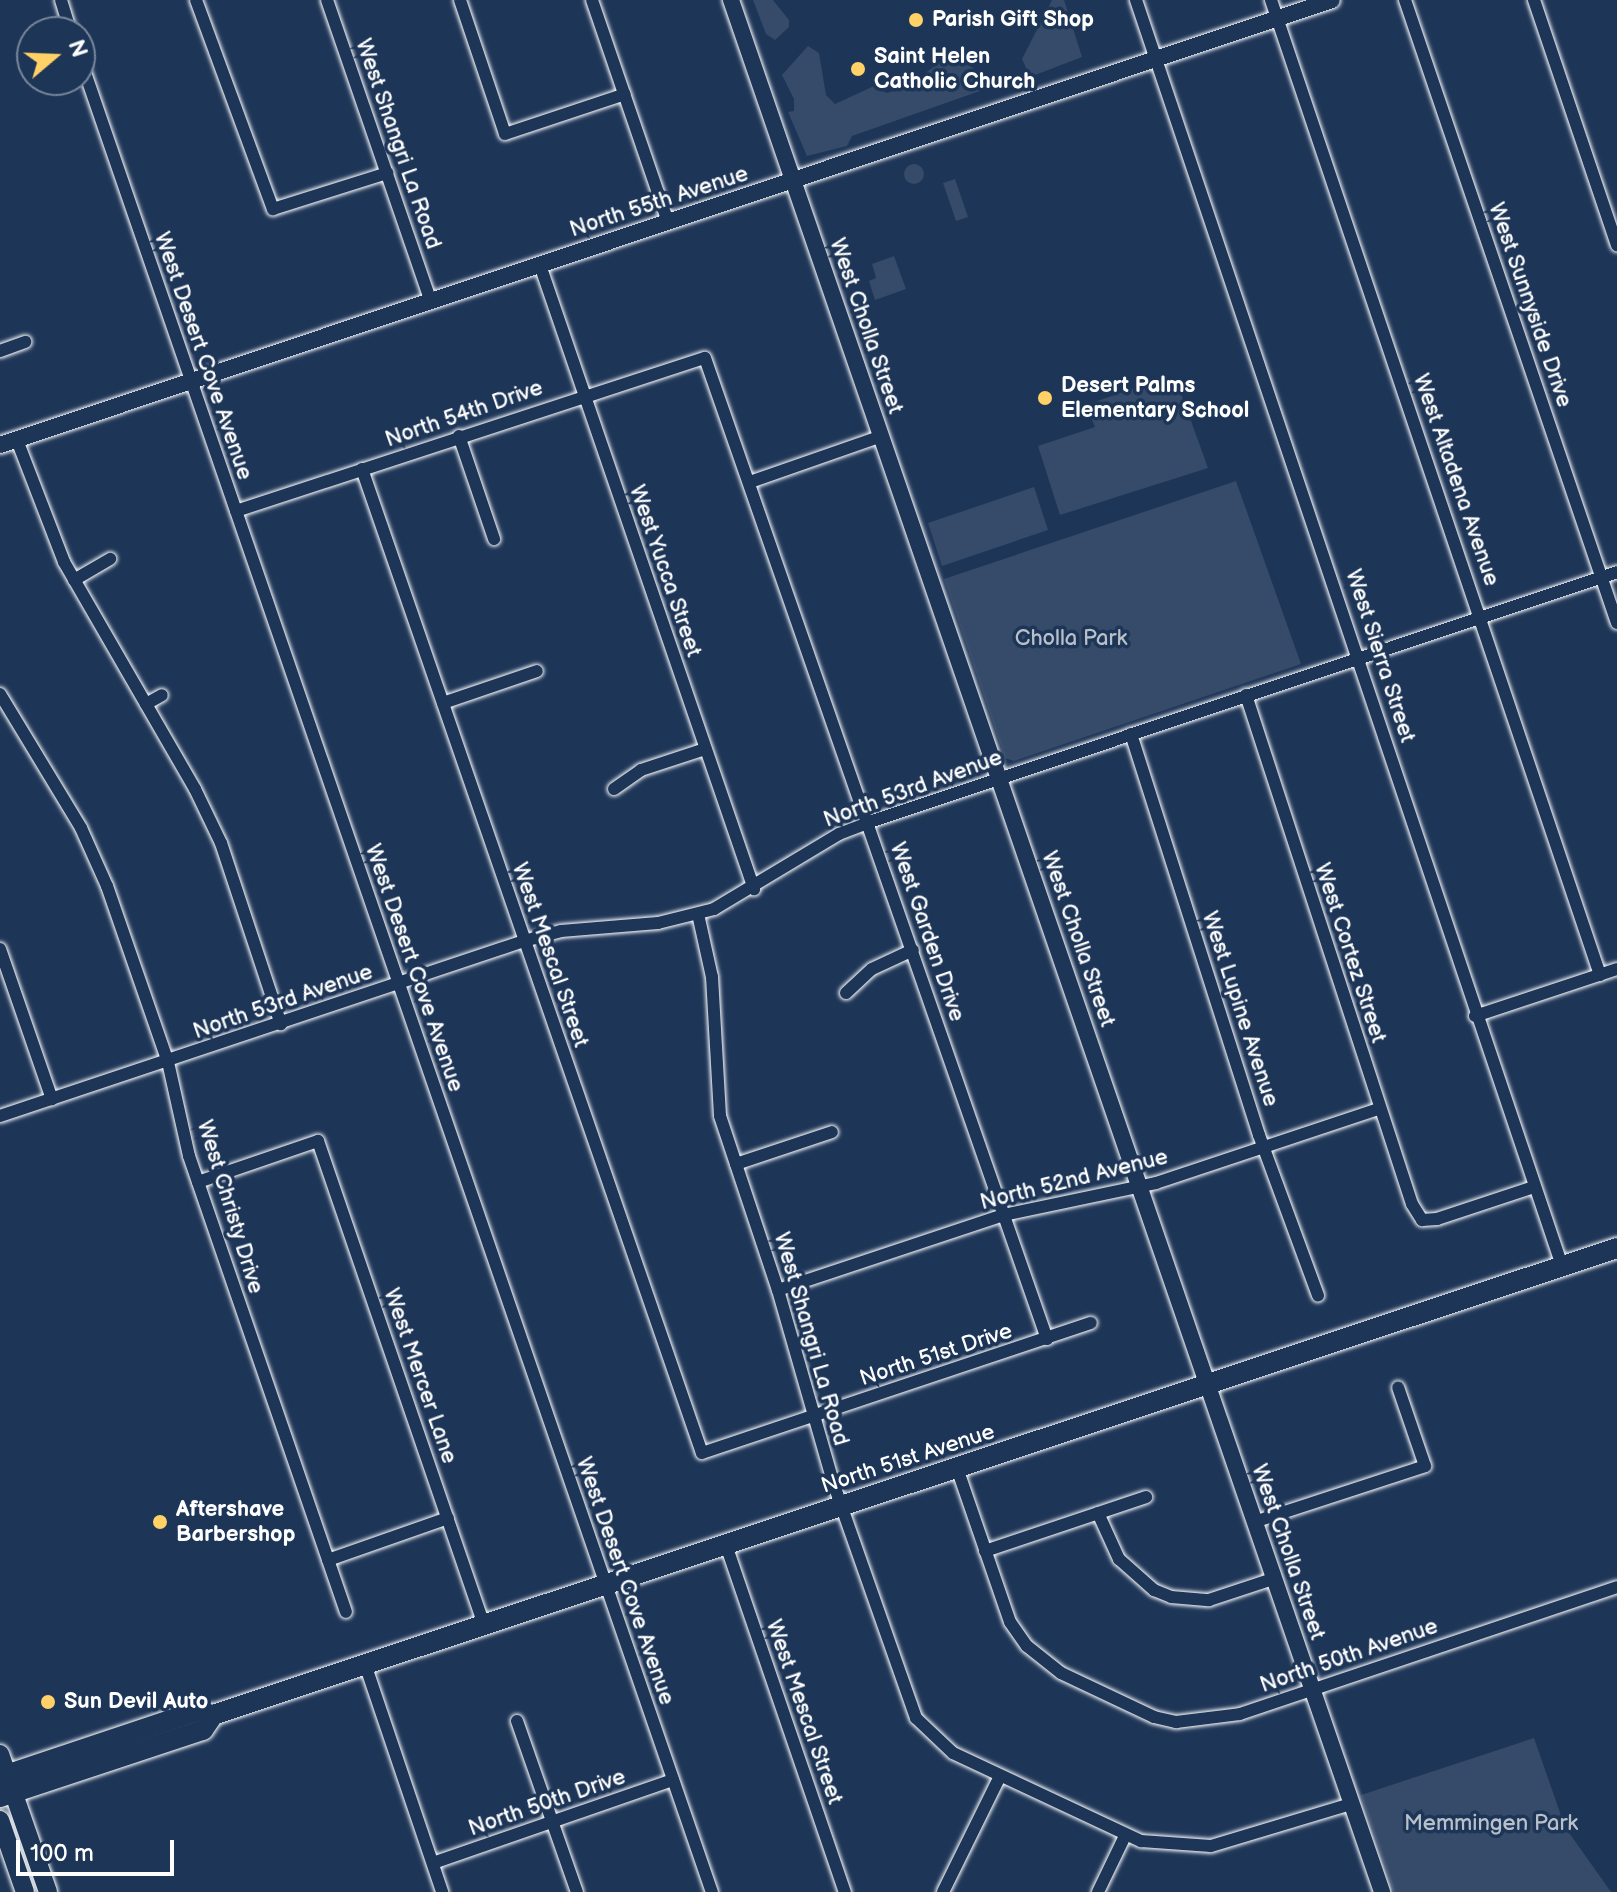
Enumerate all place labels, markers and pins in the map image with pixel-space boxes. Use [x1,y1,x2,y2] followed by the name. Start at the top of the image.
[932,7,1094,33] place label: Parish Gift Shop
[907,11,925,29] marker: Parish Gift Shop
[874,43,1035,94] place label: Saint Helen Catholic Church
[849,60,867,78] marker: Saint Helen Catholic Church
[1061,372,1250,424] place label: Desert Palms Elementary School
[1036,389,1054,407] marker: Desert Palms Elementary School
[176,1496,295,1548] place label: Aftershave Barbershop
[151,1513,169,1531] marker: Aftershave Barbershop
[64,1689,208,1715] place label: Sun Devil Auto
[39,1693,57,1711] marker: Sun Devil Auto

